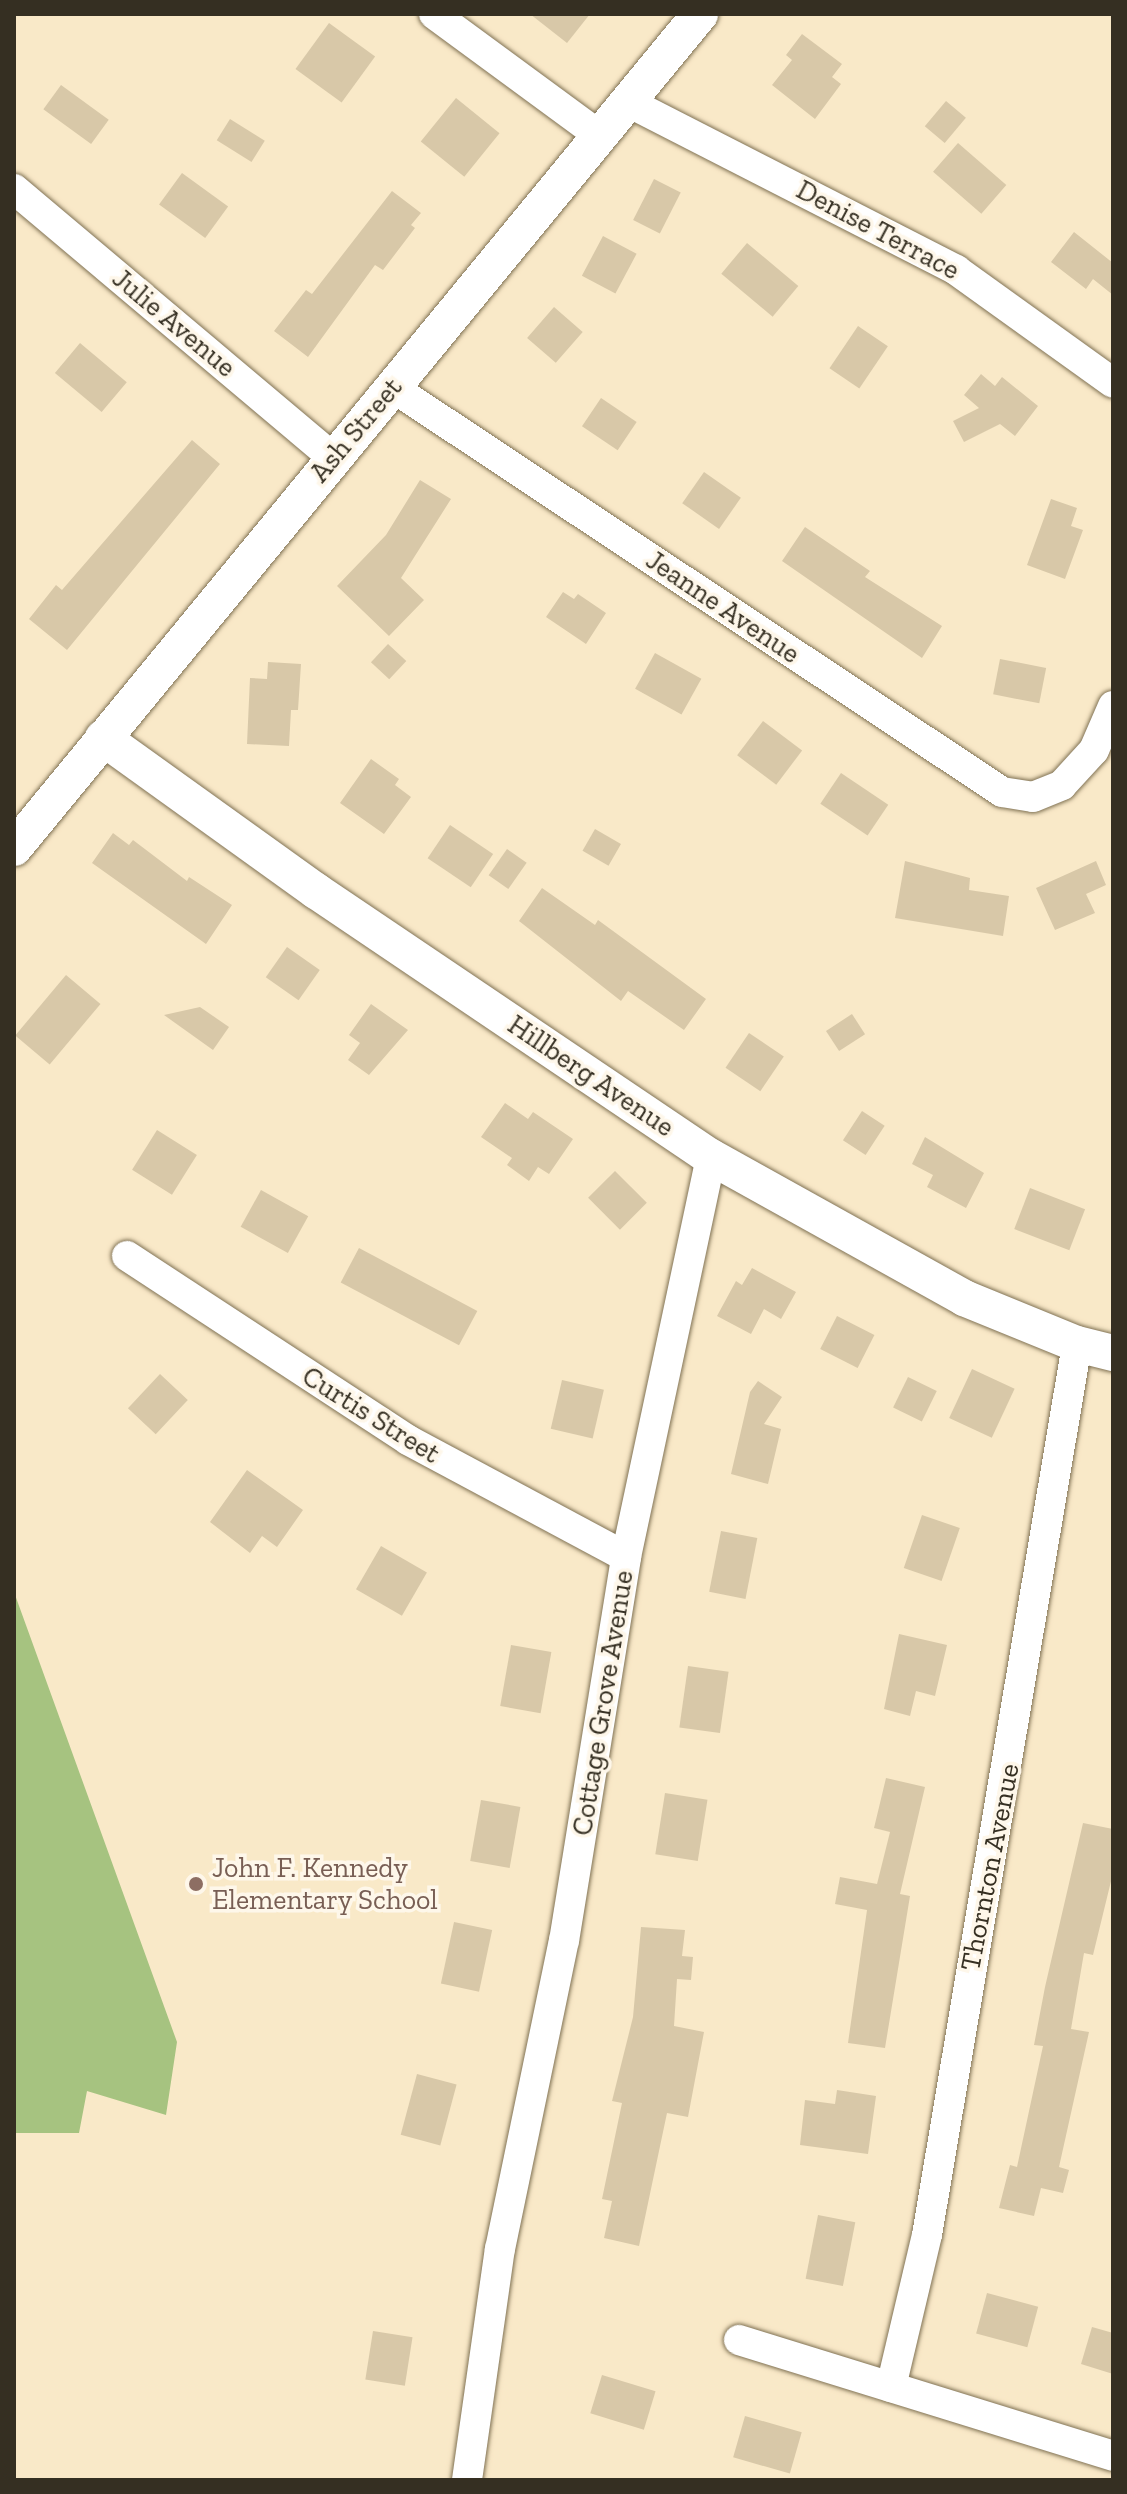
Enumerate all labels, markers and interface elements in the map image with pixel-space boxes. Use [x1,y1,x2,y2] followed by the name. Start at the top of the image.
[790,173,966,287] street label: Denise Terrace
[105,261,243,385] street label: Julie Avenue
[303,371,409,489] street label: Ash Street
[639,543,807,671] street label: Jeanne Avenue
[501,1008,681,1144] street label: Hillberg Avenue
[296,1359,446,1471] street label: Curtis Street
[565,1568,641,1838] street label: Cottage Grove Avenue
[953,1760,1027,1974] street label: Thornton Avenue
[212,1851,438,1917] place label: John F. Kennedy Elementary School
[187,1875,205,1893] marker: John F. Kennedy Elementary School

